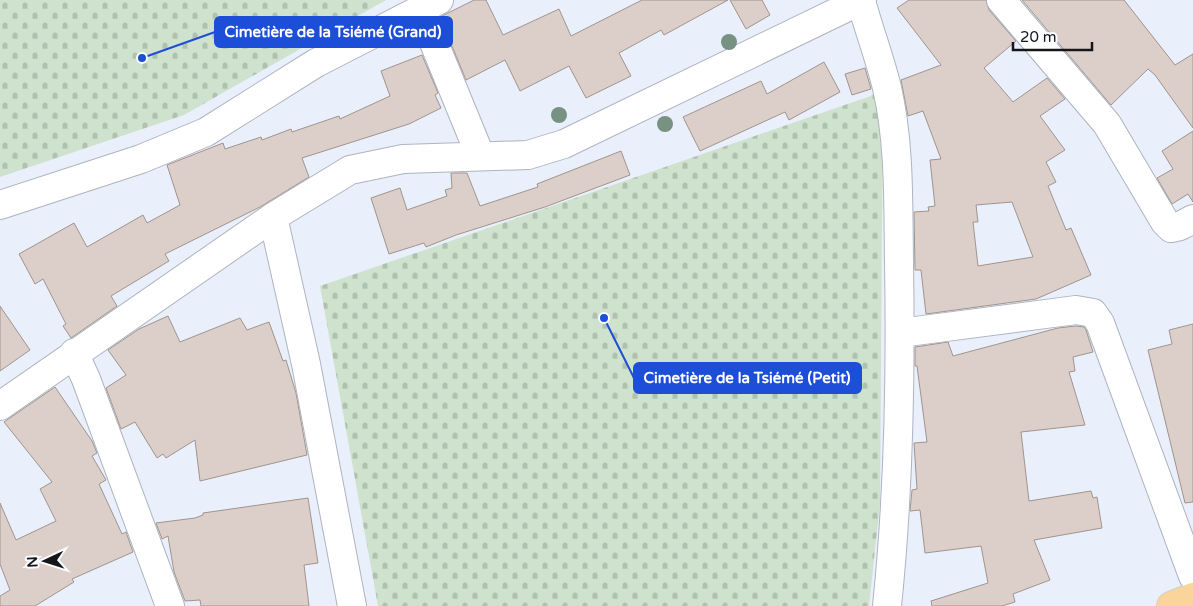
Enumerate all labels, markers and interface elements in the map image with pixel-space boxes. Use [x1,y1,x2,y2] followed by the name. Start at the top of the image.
[215,17,452,47] callout: Cimetière de la Tsiémé (Grand)
[1013,20,1092,52] scale bar
[225,23,442,41] text: Cimetière de la Tsiémé (Grand)
[1020,28,1057,46] text: 20 m
[634,363,861,393] callout: Cimetière de la Tsiémé (Petit)
[644,369,851,387] text: Cimetière de la Tsiémé (Petit)
[20,536,70,586] north arrow
[24,556,41,568] text: N

